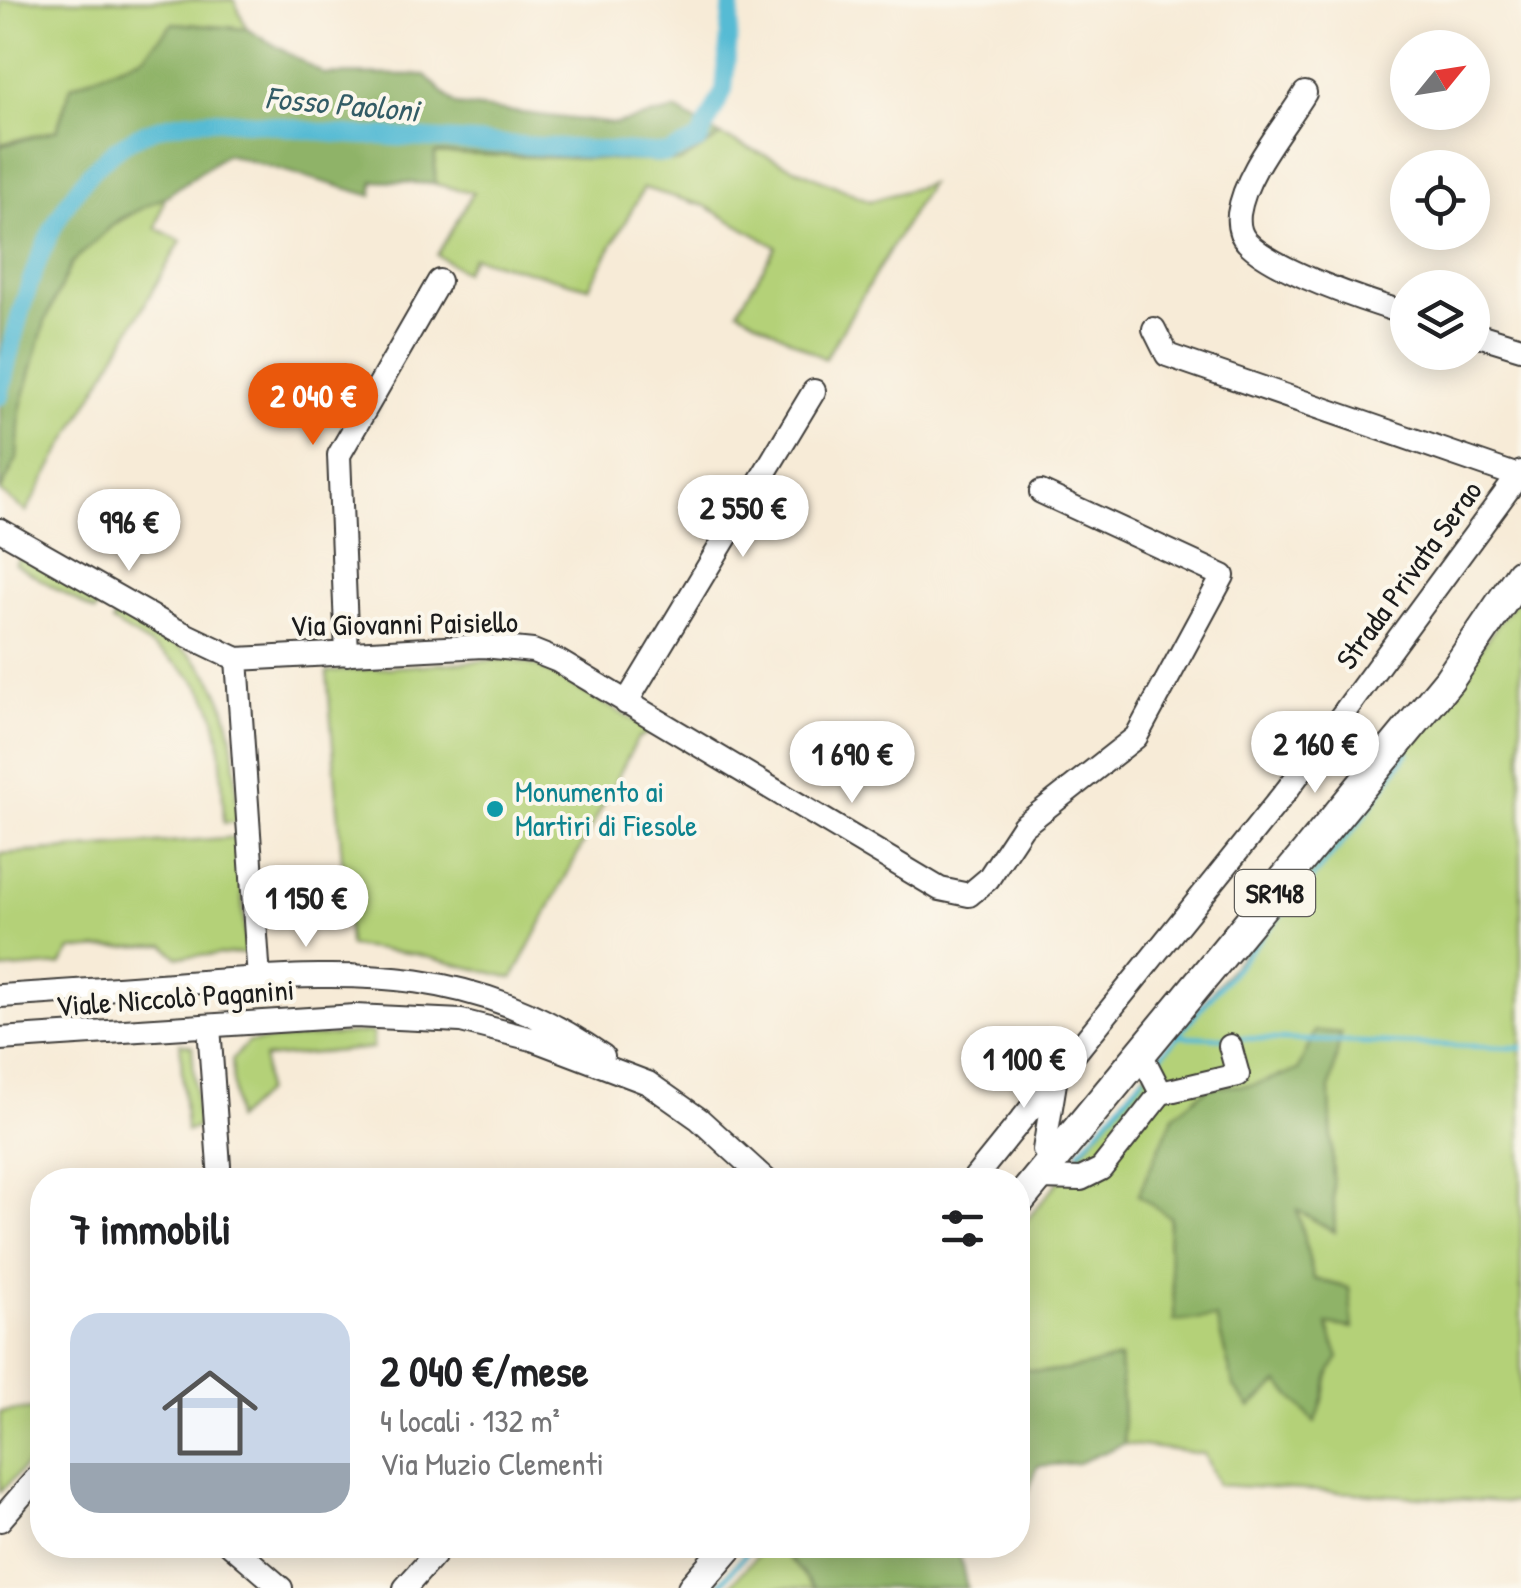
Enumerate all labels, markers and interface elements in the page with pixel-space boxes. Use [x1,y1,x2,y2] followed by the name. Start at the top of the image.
[1390,30,1490,130] north arrow
[1390,30,1490,370] map controls
[264,75,423,132] water label: Fosso Paoloni
[1390,150,1490,250] button: locate
[1390,270,1490,370] button: layers
[221,363,405,448] pin: 2 040 €
[270,374,356,417] text: 2 040 €
[1326,472,1490,677] street label: Strada Privata Serao
[651,475,835,560] pin: 2 550 €
[700,486,786,529] text: 2 550 €
[59,489,199,574] pin: 996 €
[99,500,159,543] text: 996 €
[290,601,518,645] street label: Via Giovanni Paisiello
[1223,711,1407,796] pin: 2 160 €
[760,721,944,806] pin: 1 690 €
[1273,722,1357,765] text: 2 160 €
[812,732,892,775] text: 1 690 €
[515,771,697,845] place label: Monumento ai Martiri di Fiesole
[484,798,506,820] marker: Monumento ai Martiri di Fiesole
[214,865,398,950] pin: 1 150 €
[1235,870,1315,916] road number: SR148
[265,876,347,919] text: 1 150 €
[54,969,296,1025] street label: Viale Niccolò Paganini
[932,1026,1116,1111] pin: 1 100 €
[983,1037,1065,1080] text: 1 100 €
[70,1200,231,1257] text: 7 immobili
[935,1201,990,1256] icon: filters
[380,1342,589,1399] text: 2 040 €/mese
[150,1353,270,1473] icon: home
[380,1399,560,1442] text: 4 locali · 132 m²
[380,1442,604,1485] text: Via Muzio Clementi

